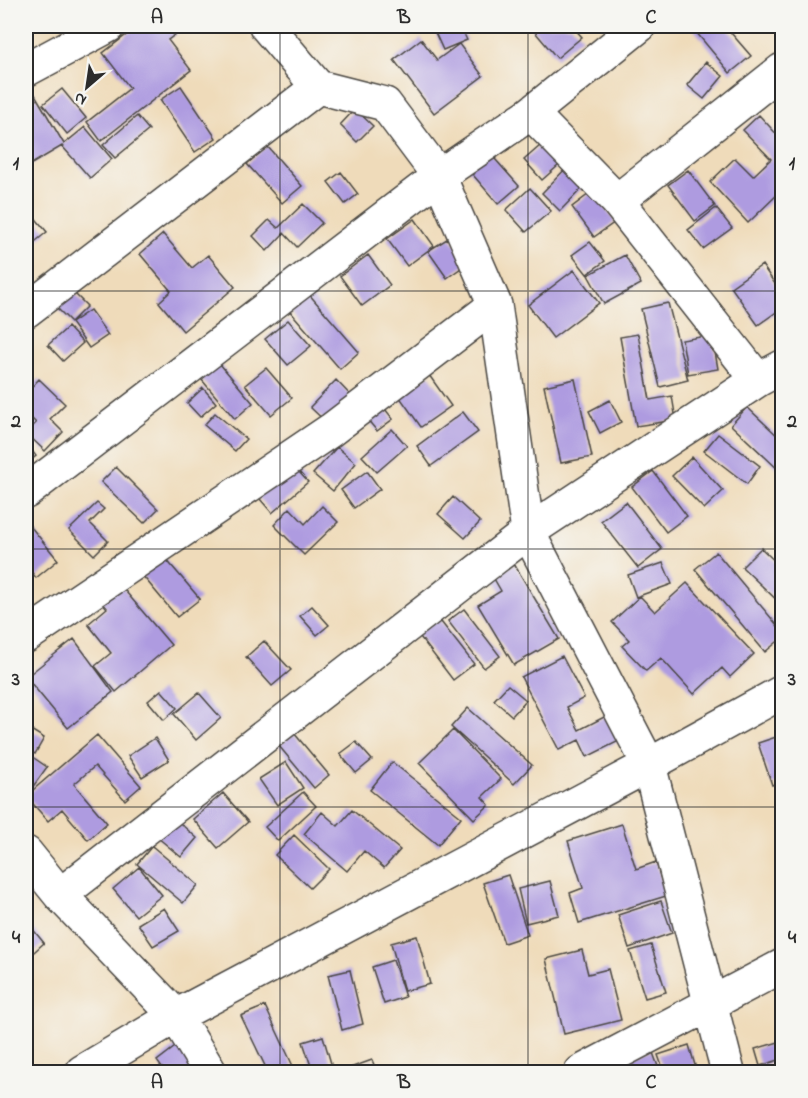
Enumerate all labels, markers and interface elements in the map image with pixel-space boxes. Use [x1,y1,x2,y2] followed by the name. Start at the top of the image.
[151,4,163,33] text: A
[396,4,411,33] text: B
[646,4,657,33] text: C
[57,57,117,117] north arrow
[70,85,91,111] text: N
[13,150,20,179] text: 1
[789,150,796,179] text: 1
[10,408,21,437] text: 2
[786,408,797,437] text: 2
[11,666,20,695] text: 3
[787,666,796,695] text: 3
[12,924,21,953] text: 4
[788,924,797,953] text: 4
[151,1069,163,1098] text: A
[396,1069,411,1098] text: B
[646,1069,657,1098] text: C

